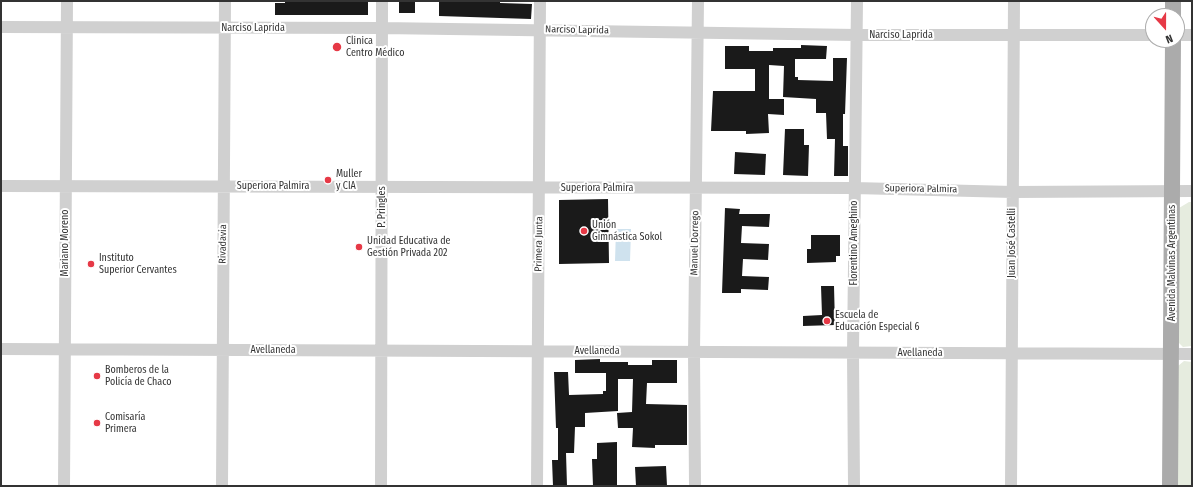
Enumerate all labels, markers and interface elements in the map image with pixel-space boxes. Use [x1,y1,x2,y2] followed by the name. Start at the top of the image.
[1145,8,1185,48] north arrow
[221,22,285,34] street label: Narciso Laprida
[545,23,609,37] street label: Narciso Laprida
[869,29,933,41] street label: Narciso Laprida
[1164,31,1175,46] text: N
[346,35,404,58] place label: Clinica Centro Médico
[331,41,343,53] marker: Clinica Centro Médico
[336,168,362,192] place label: Muller y CIA
[323,175,333,185] marker: Muller y CIA
[237,180,309,192] street label: Superiora Palmira
[561,182,633,194] street label: Superiora Palmira
[885,182,957,196] street label: Superiora Palmira
[376,186,388,228] street label: P. Pringles
[848,200,860,286] street label: Florentino Ameghino
[1166,205,1178,321] street label: Avenida Malvinas Argentinas
[1006,208,1018,278] street label: Juan José Castelli
[59,210,71,276] street label: Mariano Moreno
[688,210,702,276] street label: Manuel Dorrego
[533,216,545,272] street label: Primera Junta
[592,219,662,242] place label: Unión Gimnástica Sokol
[217,224,229,264] street label: Rivadavia
[579,226,589,236] marker: Unión Gimnástica Sokol
[367,235,450,258] place label: Unidad Educativa de Gestión Privada 202
[354,242,364,252] marker: Unidad Educativa de Gestión Privada 202
[99,252,177,276] place label: Instituto Superior Cervantes
[86,259,96,269] marker: Instituto Superior Cervantes
[835,309,920,332] place label: Escuela de Educación Especial 6
[822,316,832,326] marker: Escuela de Educación Especial 6
[250,344,296,356] street label: Avellaneda
[574,345,620,357] street label: Avellaneda
[897,347,943,359] street label: Avellaneda
[105,364,172,388] place label: Bomberos de la Policía de Chaco
[92,371,102,381] marker: Bomberos de la Policía de Chaco
[105,411,145,434] place label: Comisaría Primera
[92,418,102,428] marker: Comisaría Primera

